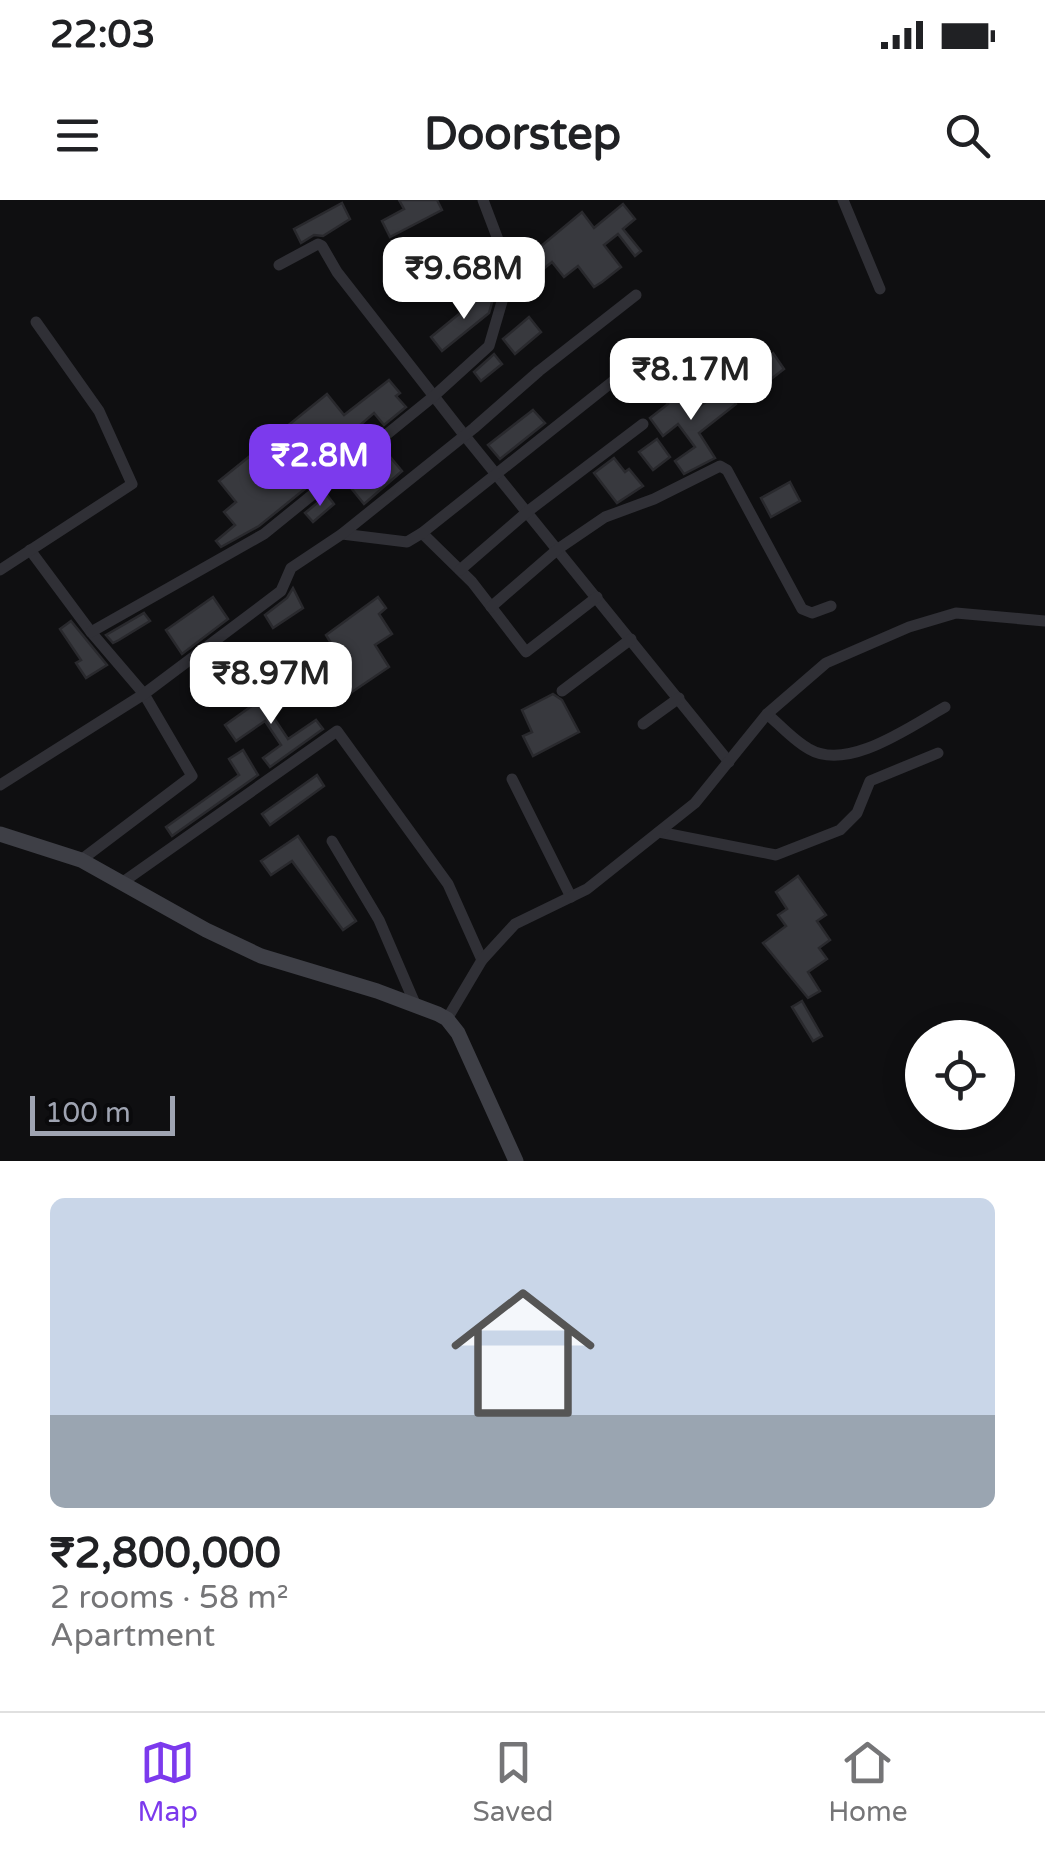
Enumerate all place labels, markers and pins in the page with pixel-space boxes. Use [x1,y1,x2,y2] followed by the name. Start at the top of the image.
[383,237,545,322] pin: ₹9.68M
[610,338,772,423] pin: ₹8.17M
[250,424,390,509] pin: ₹2.8M
[190,642,352,727] pin: ₹8.97M

